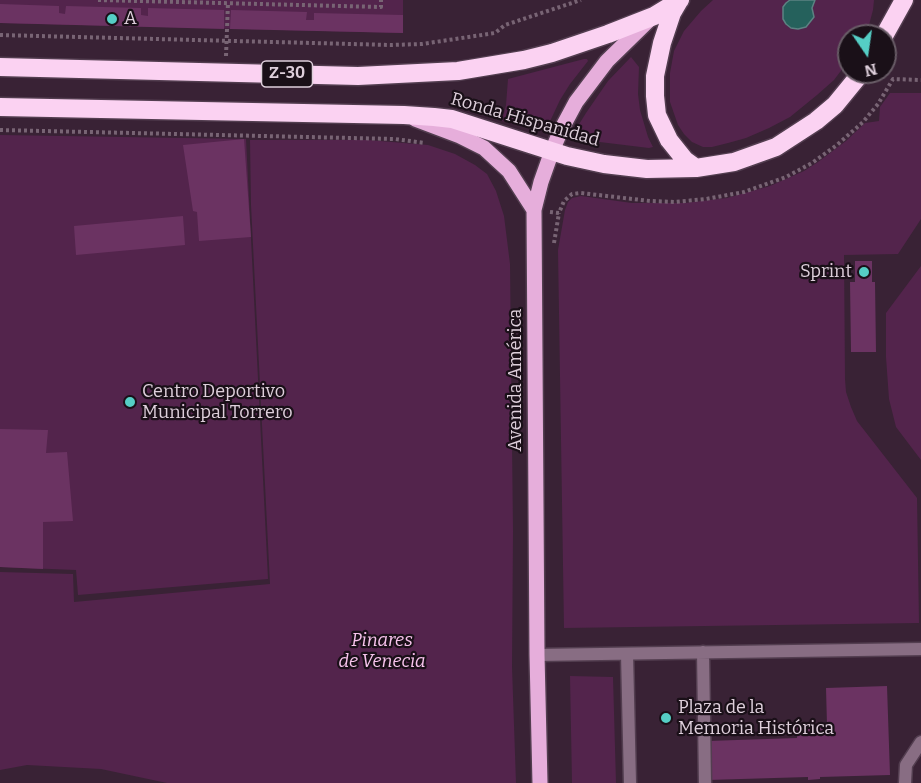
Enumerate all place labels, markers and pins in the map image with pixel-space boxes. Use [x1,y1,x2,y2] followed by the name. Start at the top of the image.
[124,8,137,30] place label: A
[105,12,119,26] marker: A
[800,261,852,283] place label: Sprint
[857,265,871,279] marker: Sprint
[142,381,293,424] place label: Centro Deportivo Municipal Torrero
[123,395,137,409] marker: Centro Deportivo Municipal Torrero
[678,697,834,740] place label: Plaza de la Memoria Histórica
[659,711,673,725] marker: Plaza de la Memoria Histórica

